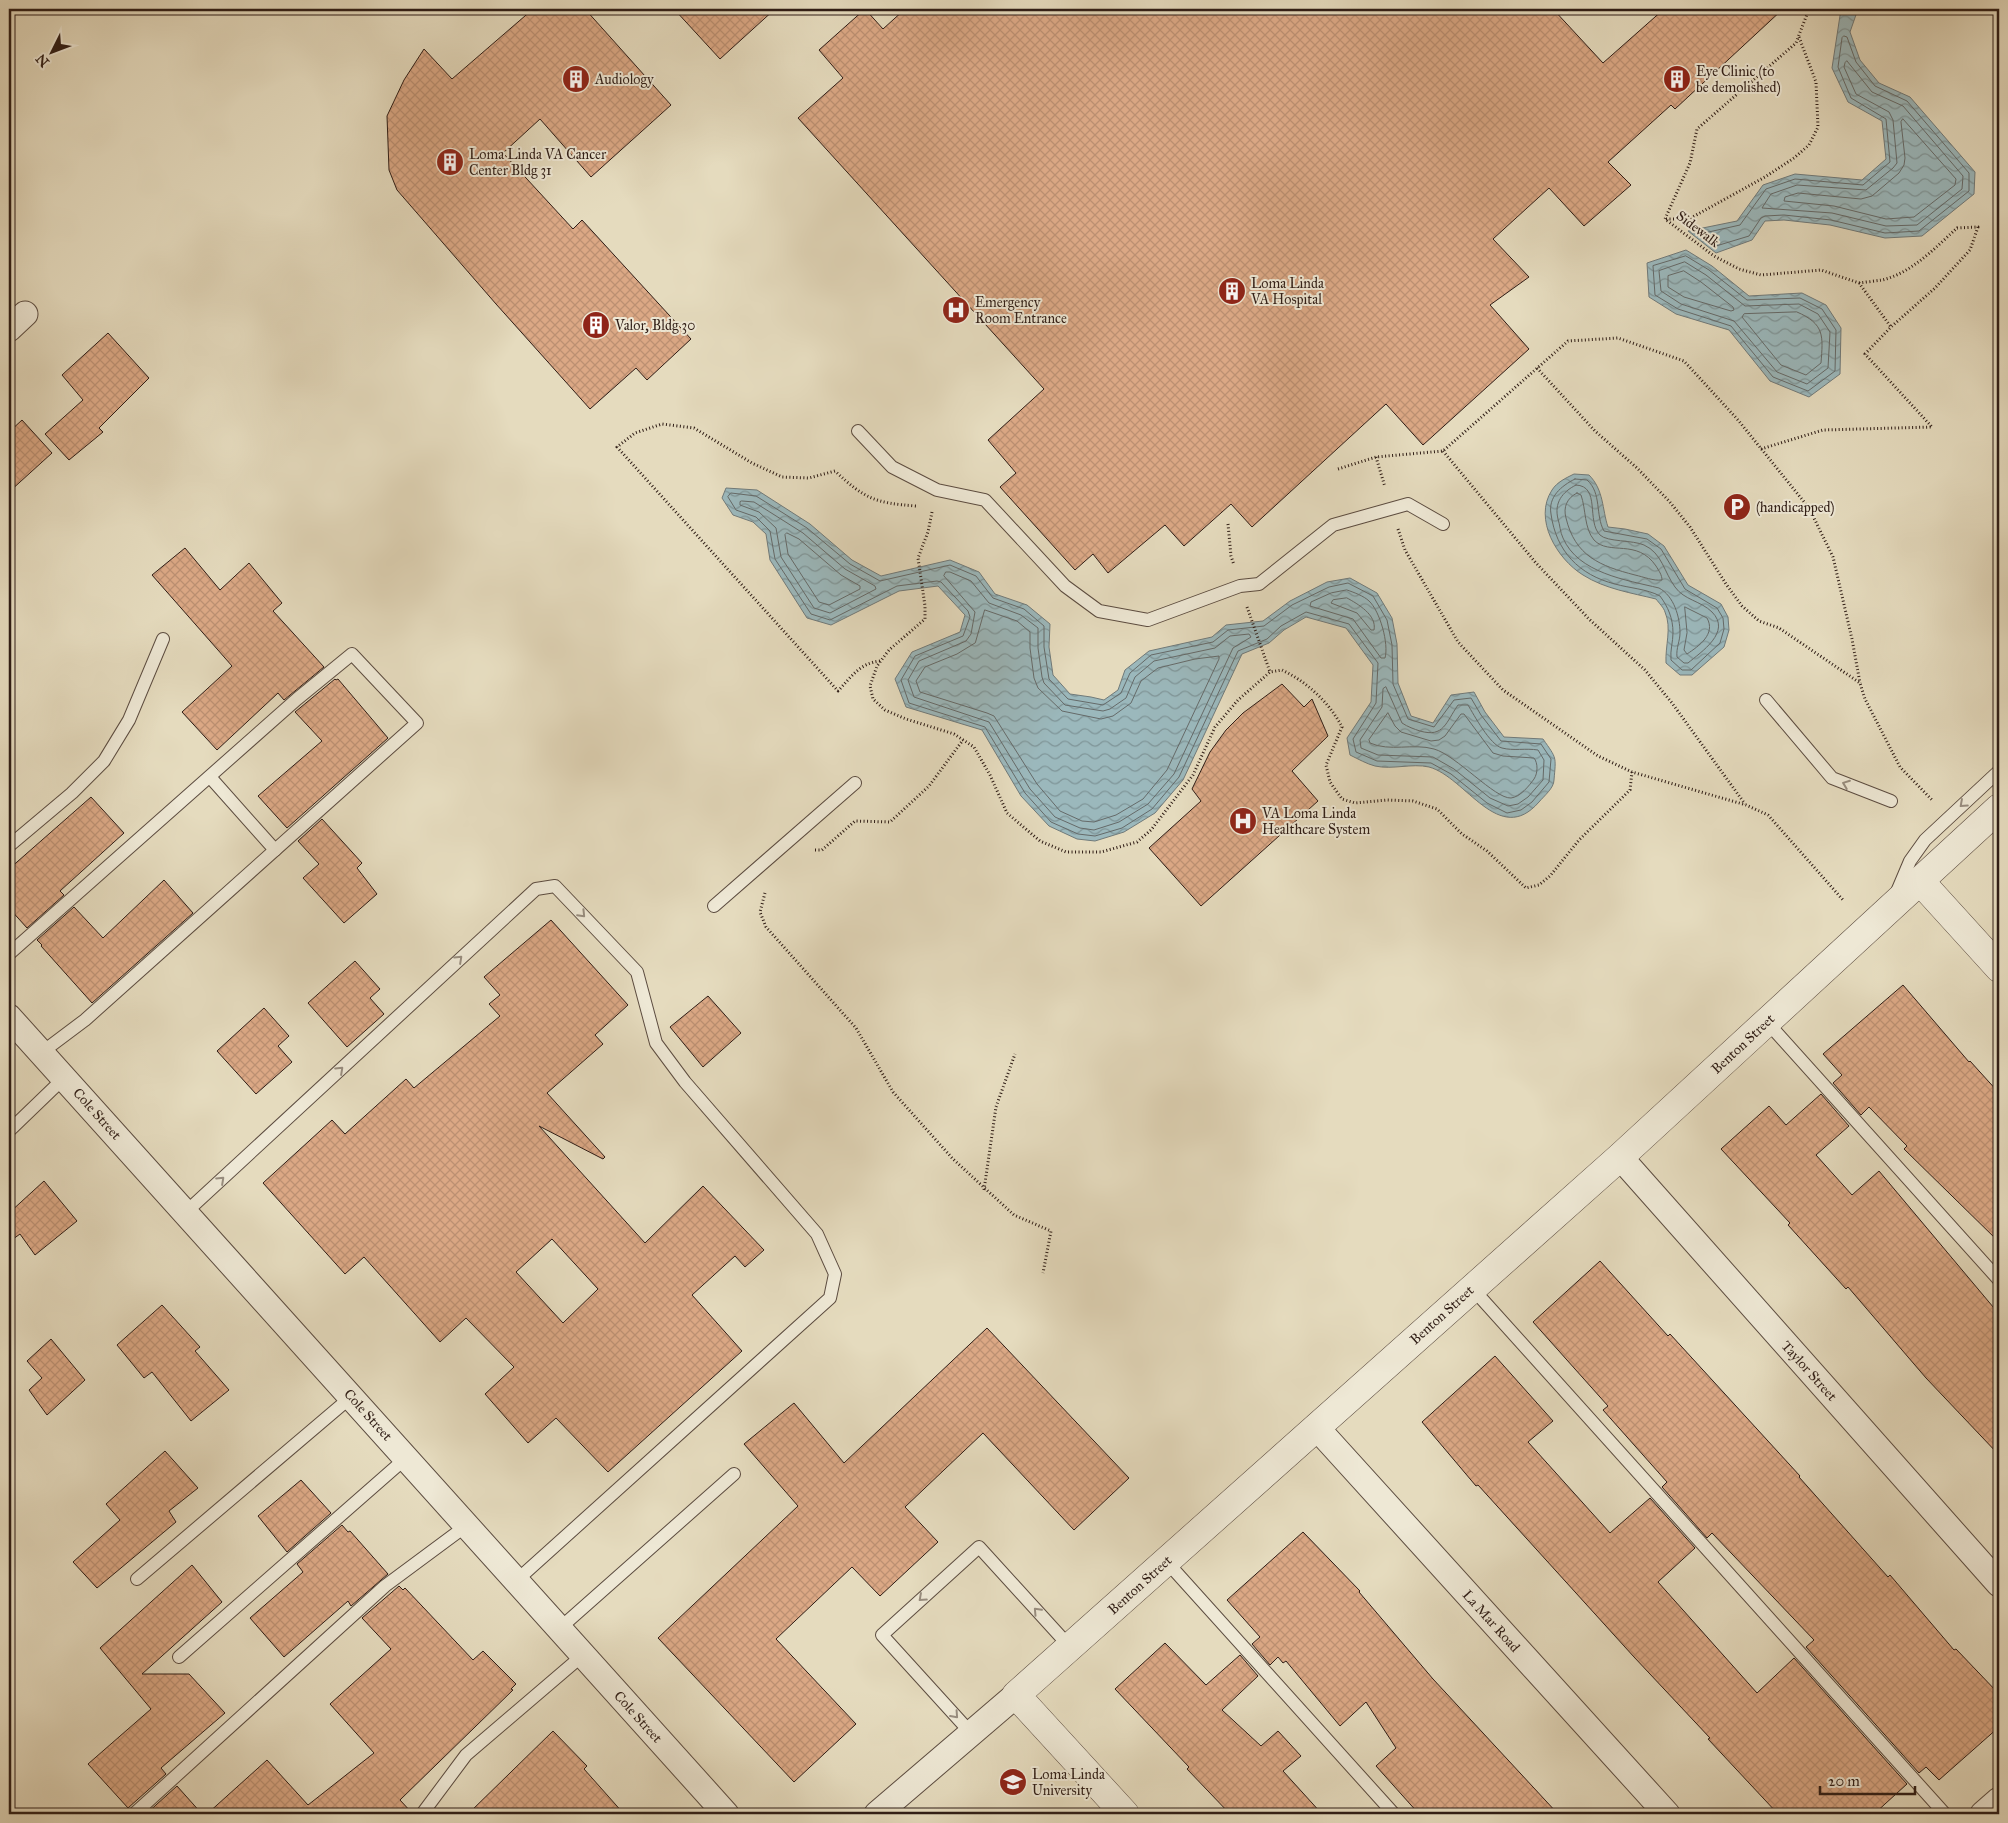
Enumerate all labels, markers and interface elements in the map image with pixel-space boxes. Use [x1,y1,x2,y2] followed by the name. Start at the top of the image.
[28,28,78,78] north arrow
[32,50,53,70] text: N
[1696,63,1781,97] place label: Eye Clinic (to be demolished)
[561,64,591,94] building icon: Audiology
[1662,64,1692,94] building icon: Eye Clinic (to be demolished)
[594,71,654,88] place label: Audiology
[469,146,607,179] place label: Loma Linda VA Cancer Center Bldg 31
[435,147,465,177] building icon: Loma Linda VA Cancer Center Bldg 31
[1673,207,1723,251] street label: Sidewalk
[1250,275,1324,308] place label: Loma Linda VA Hospital
[1217,276,1247,306] building icon: Loma Linda VA Hospital
[975,294,1067,327] place label: Emergency Room Entrance
[941,295,971,325] hospital icon: Emergency Room Entrance
[581,310,611,340] building icon: Valor, Bldg 30
[614,317,695,334] place label: Valor, Bldg 30
[1722,492,1752,522] parking icon: (handicapped)
[1756,499,1835,517] place label: (handicapped)
[1842,779,1851,790] one-way arrow
[1960,798,1969,807] one-way arrow
[1261,805,1370,838] place label: VA Loma Linda Healthcare System
[1228,806,1258,836] hospital icon: VA Loma Linda Healthcare System
[576,909,585,918] one-way arrow
[454,956,463,965] one-way arrow
[1708,1010,1778,1078] street label: Benton Street
[335,1066,344,1075] one-way arrow
[69,1085,125,1144] street label: Cole Street
[216,1177,225,1186] one-way arrow
[1407,1282,1477,1348] street label: Benton Street
[1778,1337,1840,1405] street label: Taylor Street
[340,1386,396,1445] street label: Cole Street
[1105,1552,1175,1618] street label: Benton Street
[1459,1586,1523,1656] street label: La Mar Road
[919,1592,928,1601] one-way arrow
[1034,1607,1043,1616] one-way arrow
[610,1688,666,1747] street label: Cole Street
[949,1709,958,1718] one-way arrow
[1820,1763,1916,1795] scale bar
[1032,1766,1105,1799] place label: Loma Linda University
[998,1767,1028,1797] school or university icon: Loma Linda University
[1828,1772,1860,1790] text: 20 m

